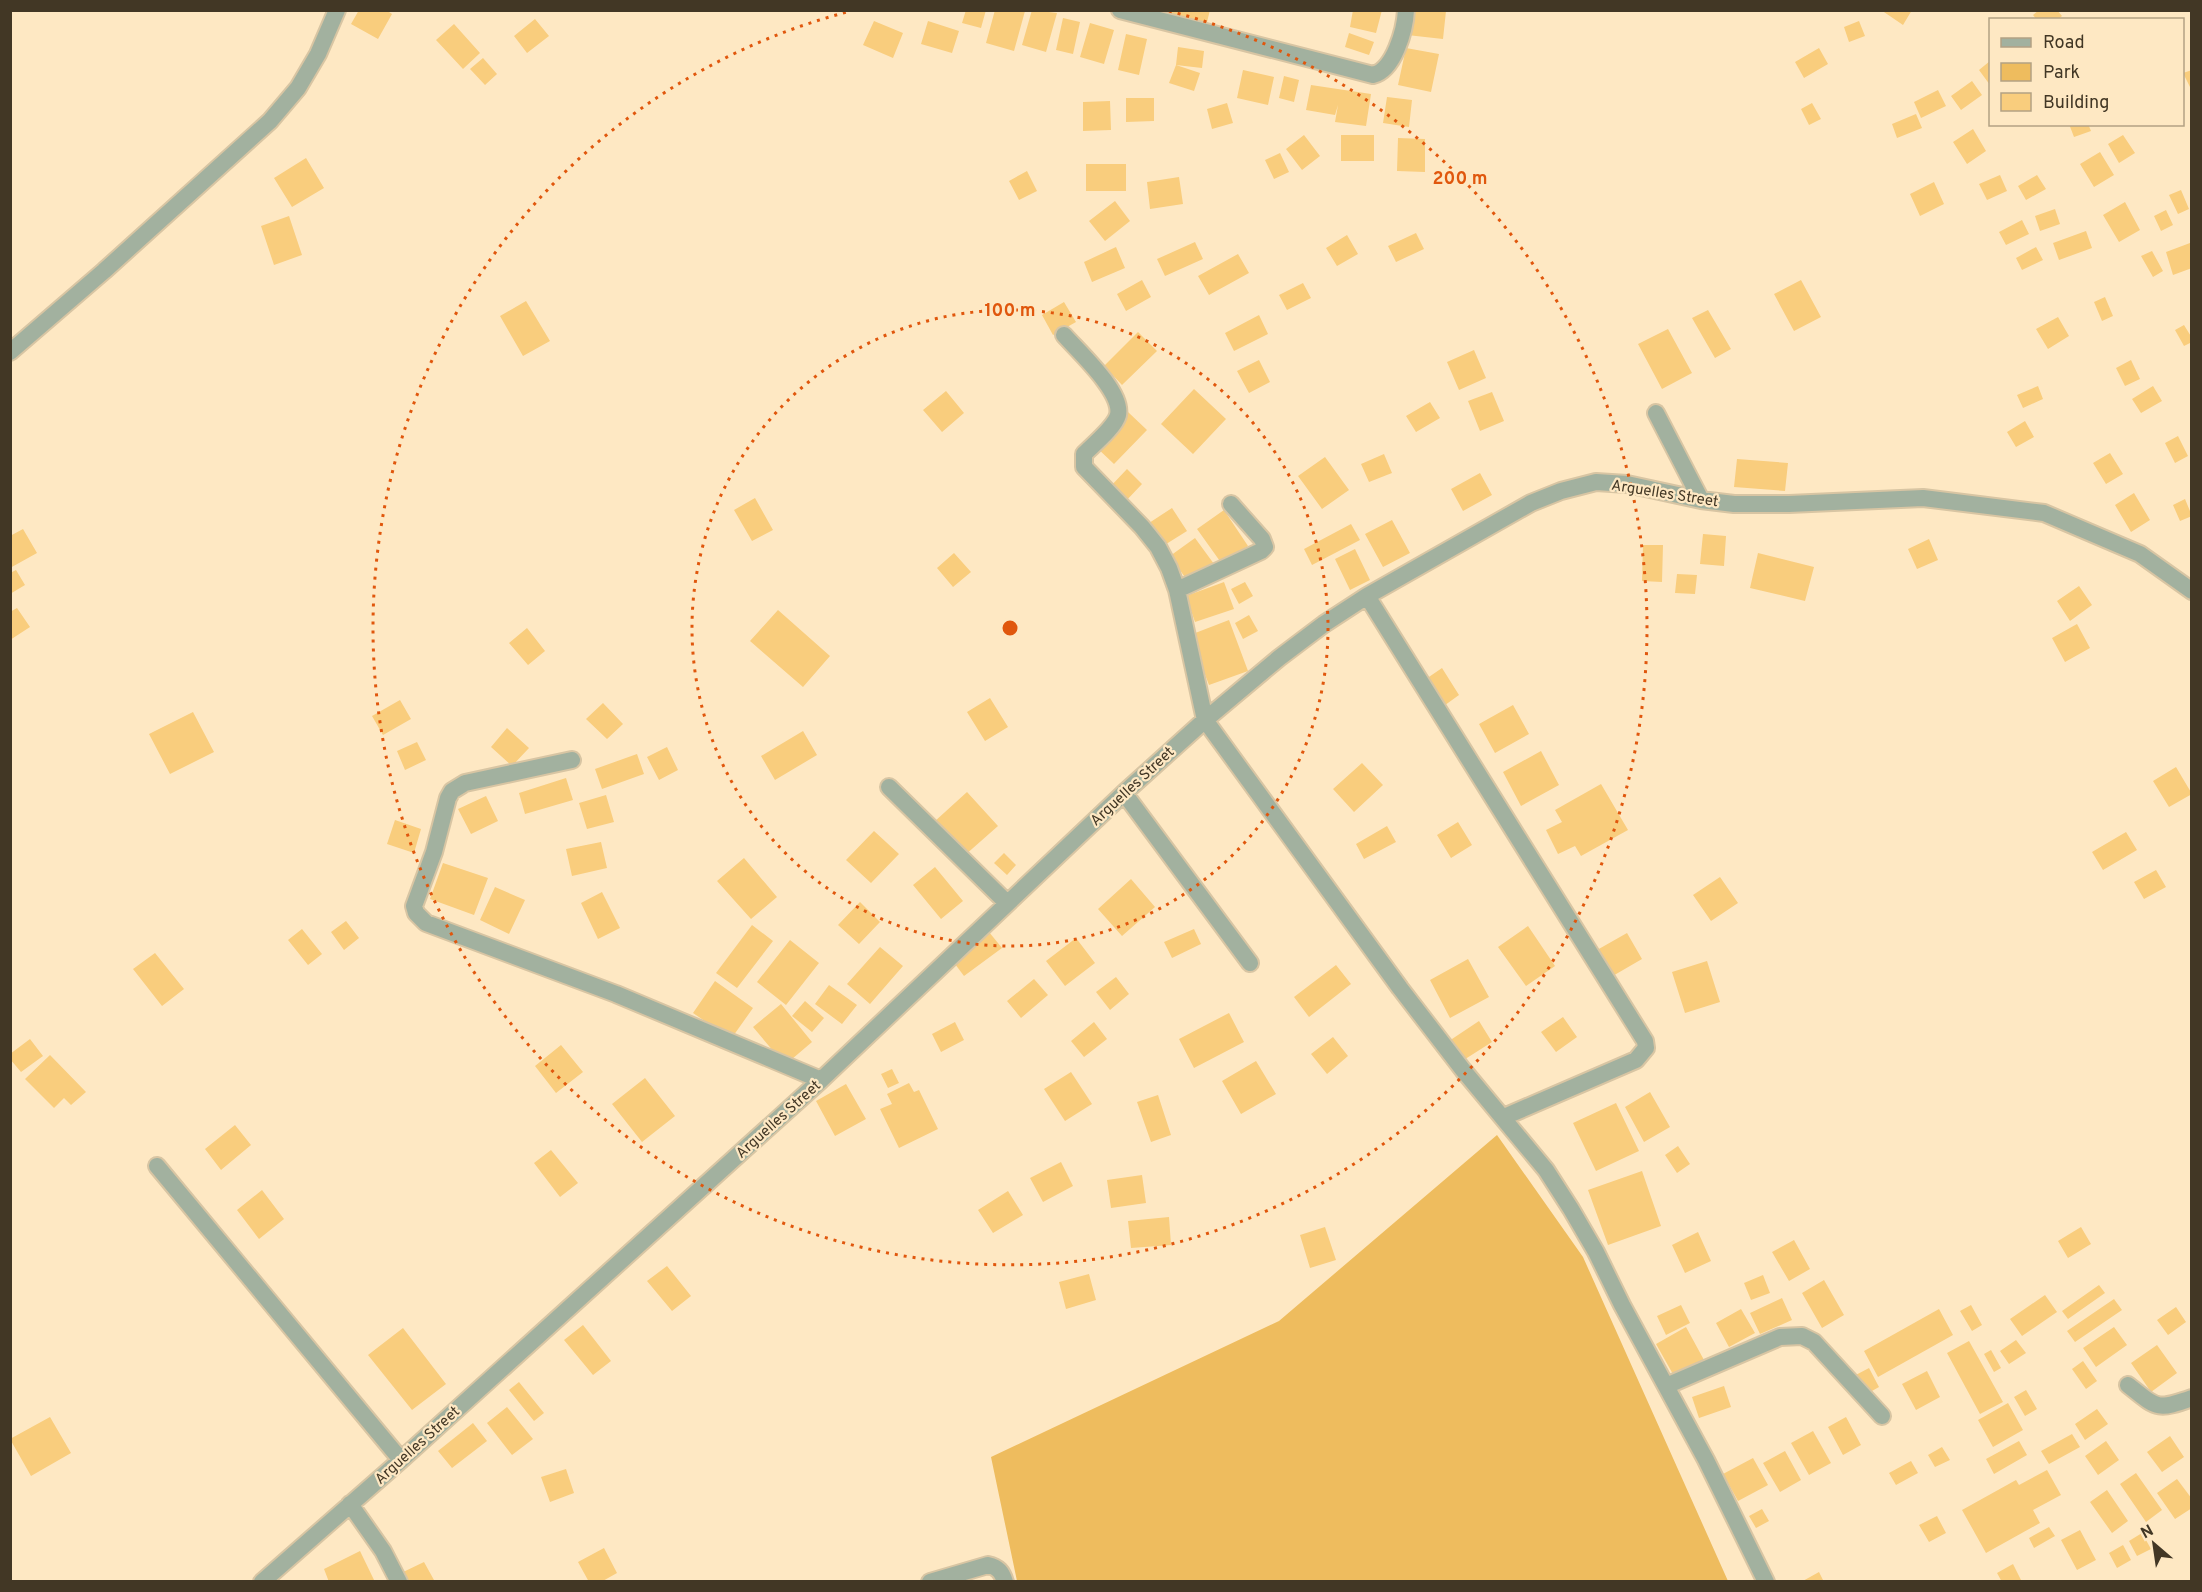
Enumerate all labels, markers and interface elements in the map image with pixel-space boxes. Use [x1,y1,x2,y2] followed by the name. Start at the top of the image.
[1989,18,2184,126] legend
[2043,32,2085,55] text: Road
[2043,62,2080,85] text: Park
[2043,92,2109,115] text: Building
[1432,168,1488,191] text: 200 m
[984,300,1036,323] text: 100 m
[1610,477,1720,512] street label: Arguelles Street
[1000,618,1020,638] centre of rings
[1087,743,1179,831] street label: Arguelles Street
[732,1077,826,1163] street label: Arguelles Street
[371,1403,465,1489] street label: Arguelles Street
[2124,1514,2184,1574] north arrow
[2138,1521,2158,1544] text: N

